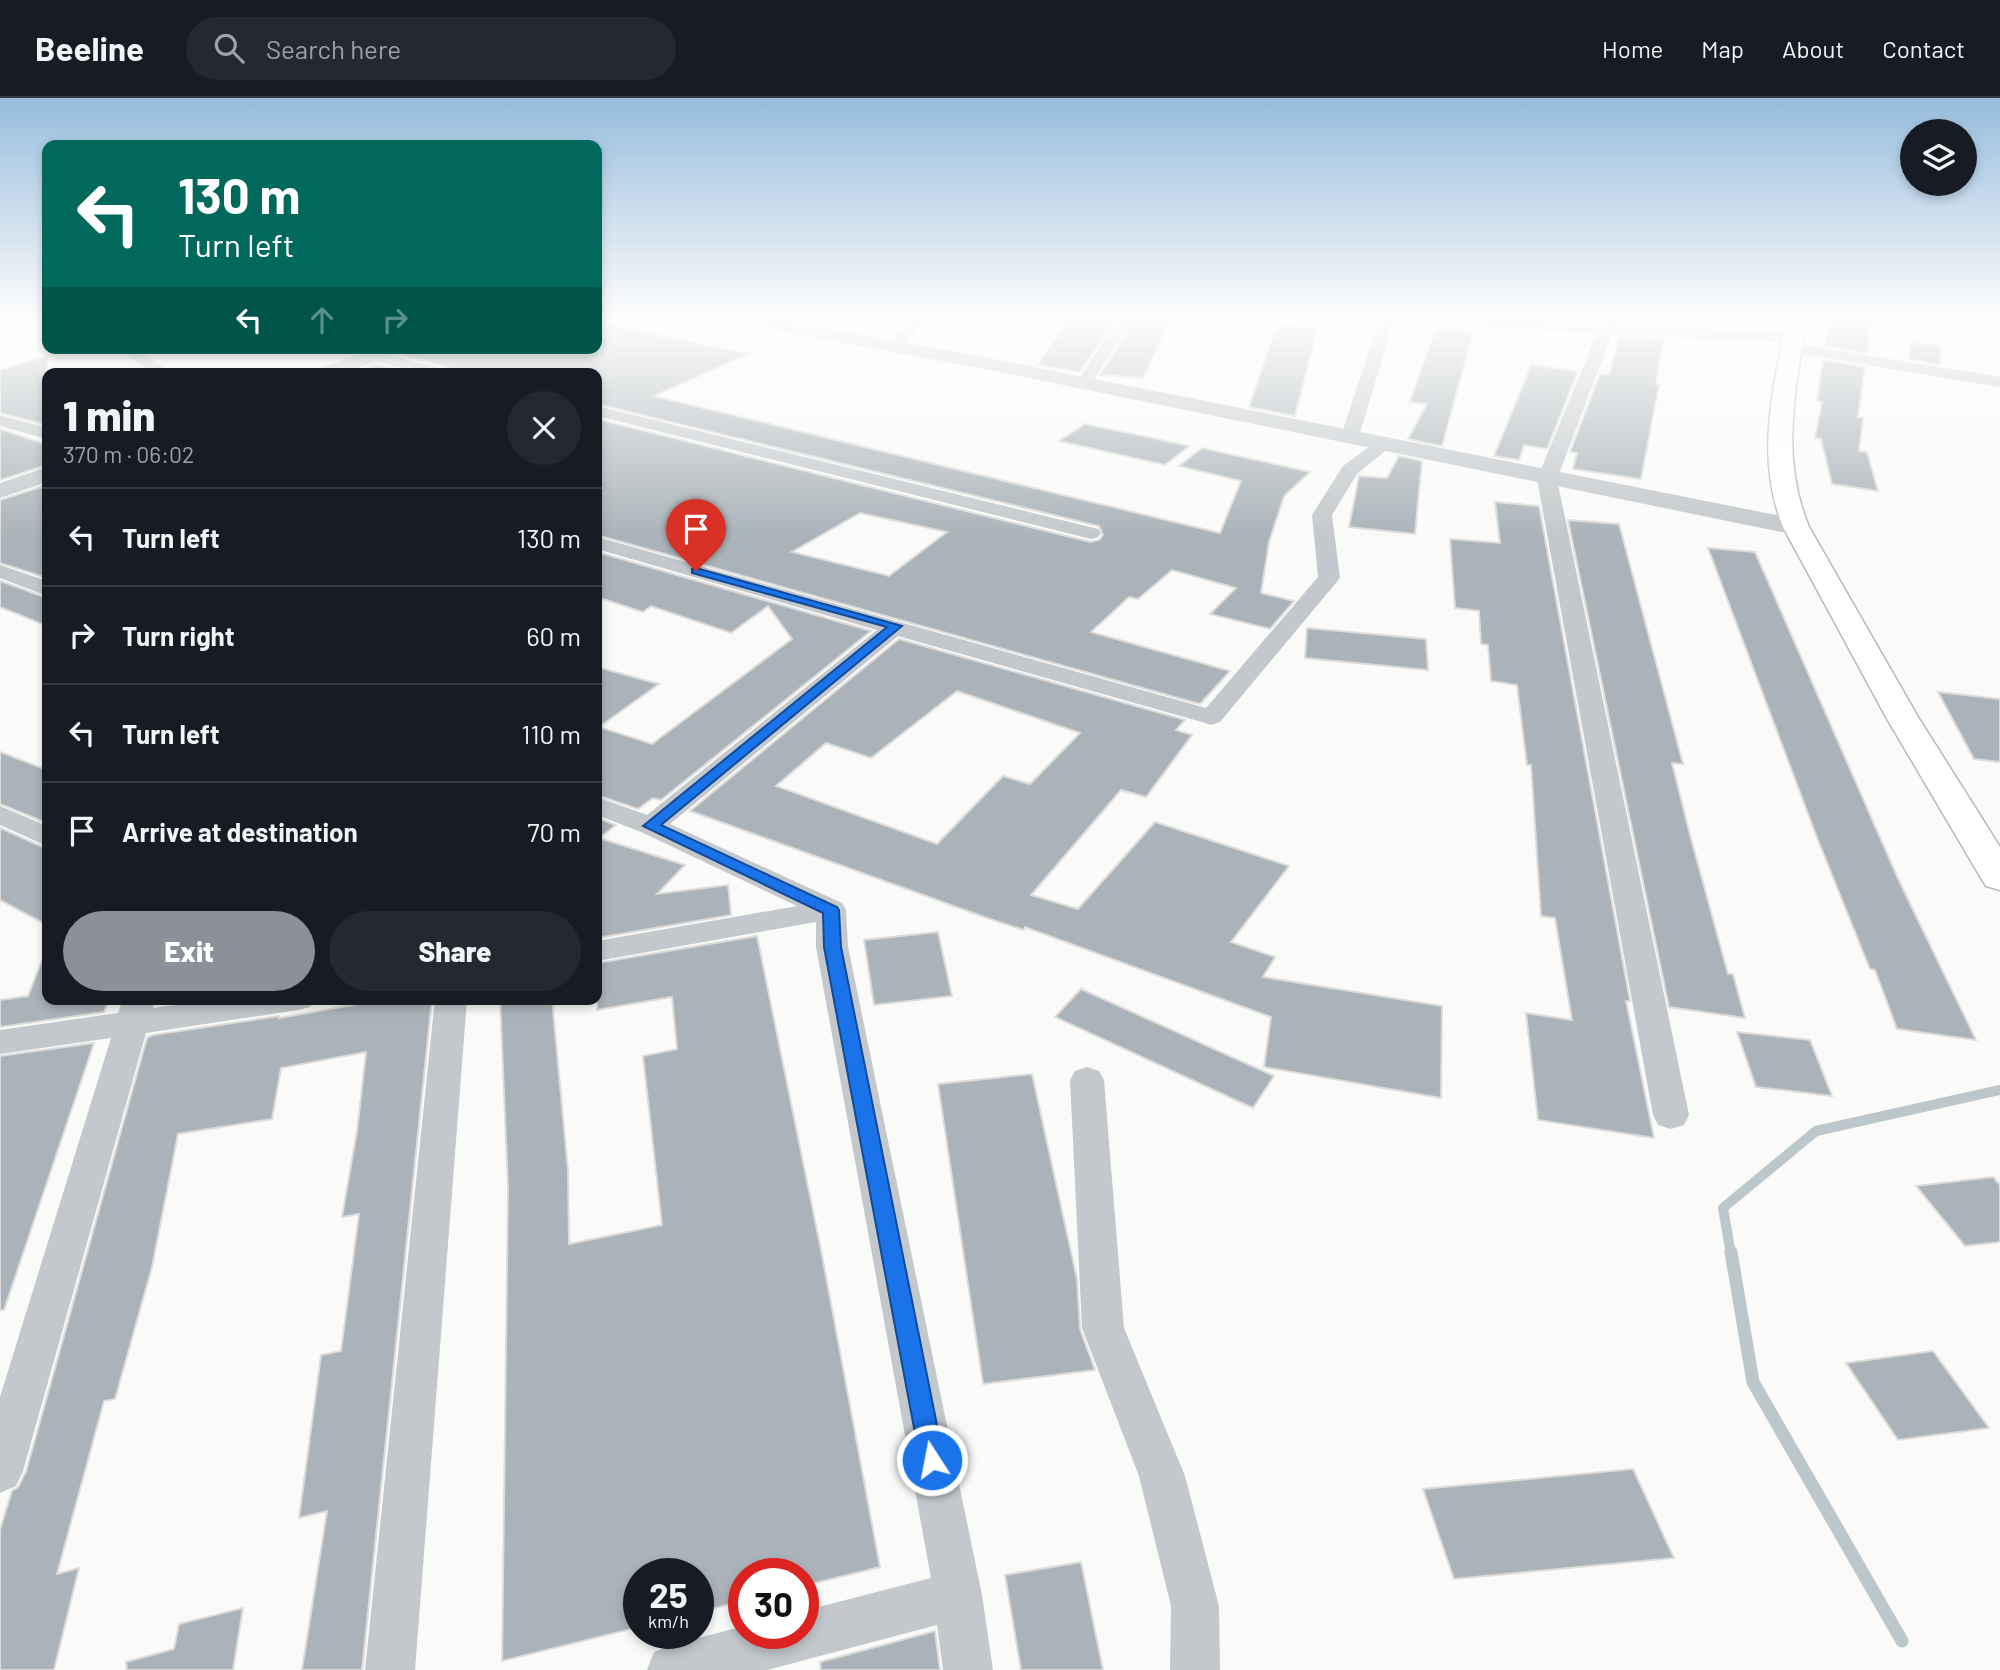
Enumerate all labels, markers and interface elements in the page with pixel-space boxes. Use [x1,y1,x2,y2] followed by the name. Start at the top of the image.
[186,17,676,80] search box
[35,28,144,68] text: Beeline
[210,29,248,67] icon: search
[266,33,401,64] text: Search here
[1602,34,1663,63] text: Home
[1701,34,1744,63] text: Map
[1782,34,1844,63] text: About
[1882,34,1965,63] text: Contact
[1900,119,1977,196] map controls
[1900,119,1977,196] button: layers
[178,165,300,224] text: 130 m
[63,168,154,259] icon: left
[178,225,295,263] text: Turn left
[230,301,268,339] icon: left
[303,301,341,339] icon: ahead
[376,301,414,339] icon: right
[63,389,155,439] text: 1 min
[507,391,581,465] button: close
[63,440,194,468] text: 370 m · 06:02
[666,499,726,571] pin
[677,510,715,548] icon: arrive
[63,518,101,556] icon: left
[122,522,220,553] text: Turn left
[517,522,581,553] text: 130 m
[63,616,101,654] icon: right
[122,620,235,651] text: Turn right
[526,620,581,651] text: 60 m
[63,714,101,752] icon: left
[122,718,220,749] text: Turn left
[521,718,581,749] text: 110 m
[63,812,101,850] icon: arrive
[122,816,358,847] text: Arrive at destination
[527,816,581,847] text: 70 m
[63,911,315,991] button: Exit
[329,911,581,991] button: Share
[895,1423,969,1497] position arrow
[728,1558,819,1649] speed limit sign: 30
[649,1573,688,1615] text: 25
[648,1610,689,1632] text: km/h

